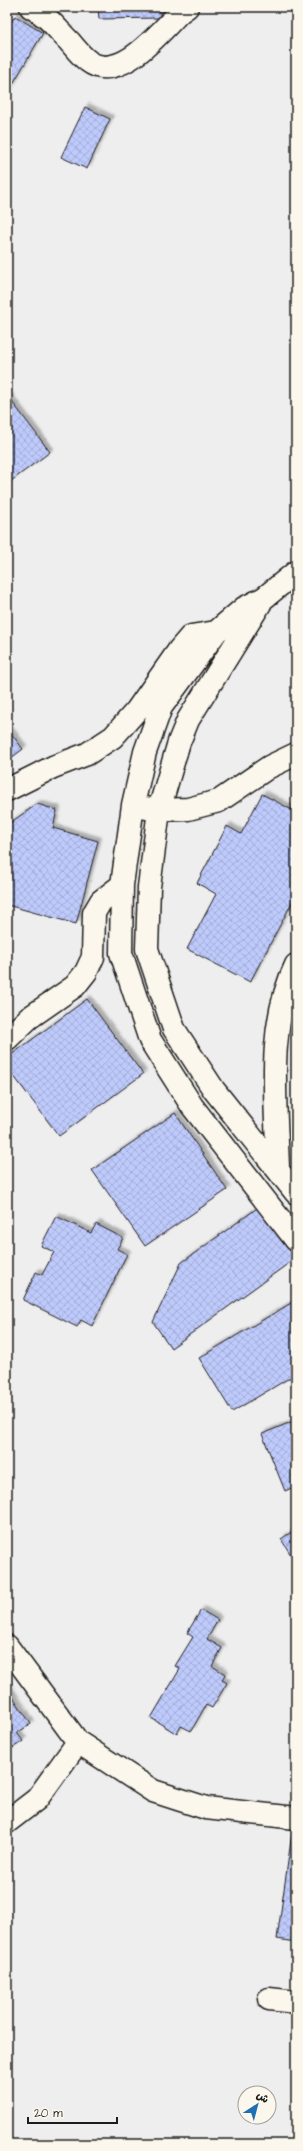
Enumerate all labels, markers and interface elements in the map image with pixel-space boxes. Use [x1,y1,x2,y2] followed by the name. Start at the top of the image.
[237,2085,277,2125] north arrow
[253,2088,272,2107] text: ش
[28,2099,117,2125] scale bar
[34,2105,63,2122] text: 20 m

